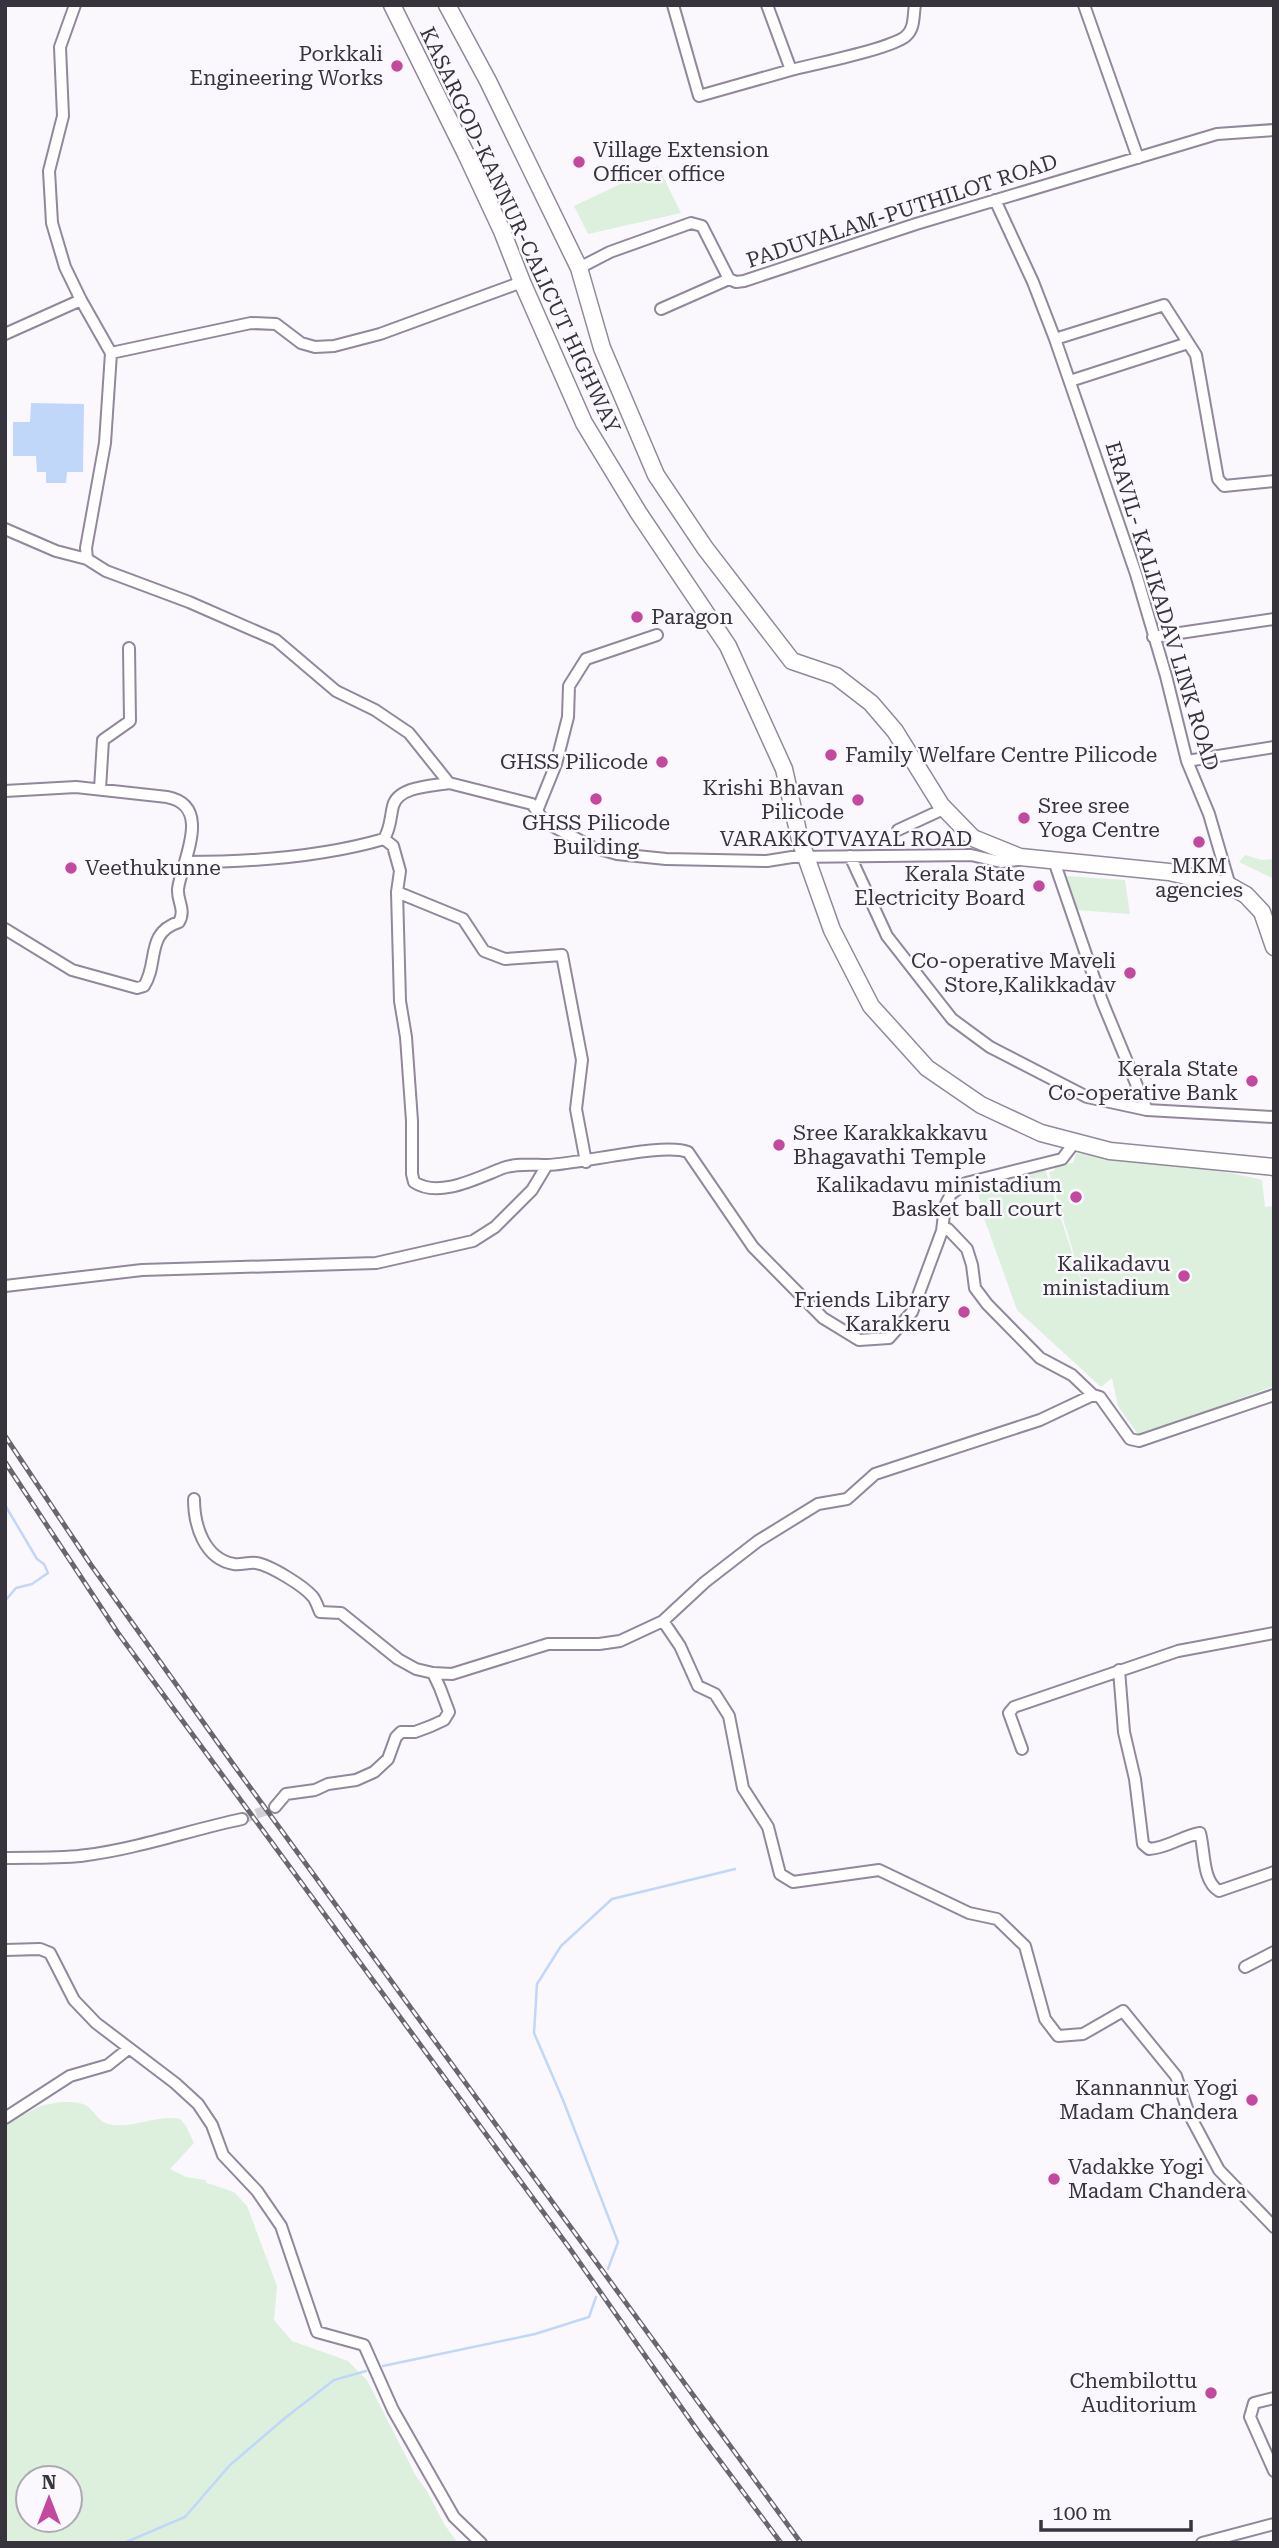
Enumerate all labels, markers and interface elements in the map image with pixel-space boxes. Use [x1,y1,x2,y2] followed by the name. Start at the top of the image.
[415,23,625,437] street label: KASARGOD-KANNUR-CALICUT HIGHWAY
[190,42,383,90] place label: Porkkali Engineering Works
[389,58,405,74] marker: Porkkali Engineering Works
[593,138,769,186] place label: Village Extension Officer office
[743,149,1061,273] street label: PADUVALAM-PUTHILOT ROAD
[571,154,587,170] marker: Village Extension Officer office
[1100,439,1224,773] street label: ERAVIL- KALIKADAV LINK ROAD
[651,605,733,629] place label: Paragon
[629,609,645,625] marker: Paragon
[845,743,1157,767] place label: Family Welfare Centre Pilicode
[823,747,839,763] marker: Family Welfare Centre Pilicode
[500,750,648,774] place label: GHSS Pilicode
[654,754,670,770] marker: GHSS Pilicode
[703,776,844,824] place label: Krishi Bhavan Pilicode
[588,791,604,807] marker: GHSS Pilicode Building
[850,792,866,808] marker: Krishi Bhavan Pilicode
[1038,794,1160,842] place label: Sree sree Yoga Centre
[1016,810,1032,826] marker: Sree sree Yoga Centre
[522,811,670,859] place label: GHSS Pilicode Building
[720,827,972,851] street label: VARAKKOTVAYAL ROAD
[1191,834,1207,850] marker: MKM agencies
[1155,854,1243,902] place label: MKM agencies
[85,856,221,880] place label: Veethukunne
[63,860,79,876] marker: Veethukunne
[854,862,1026,910] place label: Kerala State Electricity Board
[1031,878,1047,894] marker: Kerala State Electricity Board
[911,949,1117,997] place label: Co-operative Maveli Store,Kalikkadav
[1122,965,1138,981] marker: Co-operative Maveli Store,Kalikkadav
[1048,1057,1238,1105] place label: Kerala State Co-operative Bank
[1244,1073,1260,1089] marker: Kerala State Co-operative Bank
[793,1121,988,1169] place label: Sree Karakkakkavu Bhagavathi Temple
[771,1137,787,1153] marker: Sree Karakkakkavu Bhagavathi Temple
[816,1173,1062,1221] place label: Kalikadavu ministadium Basket ball court
[1068,1189,1084,1205] marker: Kalikadavu ministadium Basket ball court
[1043,1252,1170,1300] place label: Kalikadavu ministadium
[1176,1268,1192,1284] marker: Kalikadavu ministadium
[794,1288,951,1336] place label: Friends Library Karakkeru
[956,1304,972,1320] marker: Friends Library Karakkeru
[1059,2076,1239,2124] place label: Kannannur Yogi Madam Chandera
[1244,2092,1260,2108] marker: Kannannur Yogi Madam Chandera
[1068,2155,1247,2203] place label: Vadakke Yogi Madam Chandera
[1046,2171,1062,2187] marker: Vadakke Yogi Madam Chandera
[1069,2369,1197,2417] place label: Chembilottu Auditorium
[1203,2385,1219,2401] marker: Chembilottu Auditorium
[14,2464,84,2534] north arrow
[42,2471,57,2494] text: N
[1041,2488,1192,2532] scale bar
[1052,2501,1112,2525] text: 100 m

